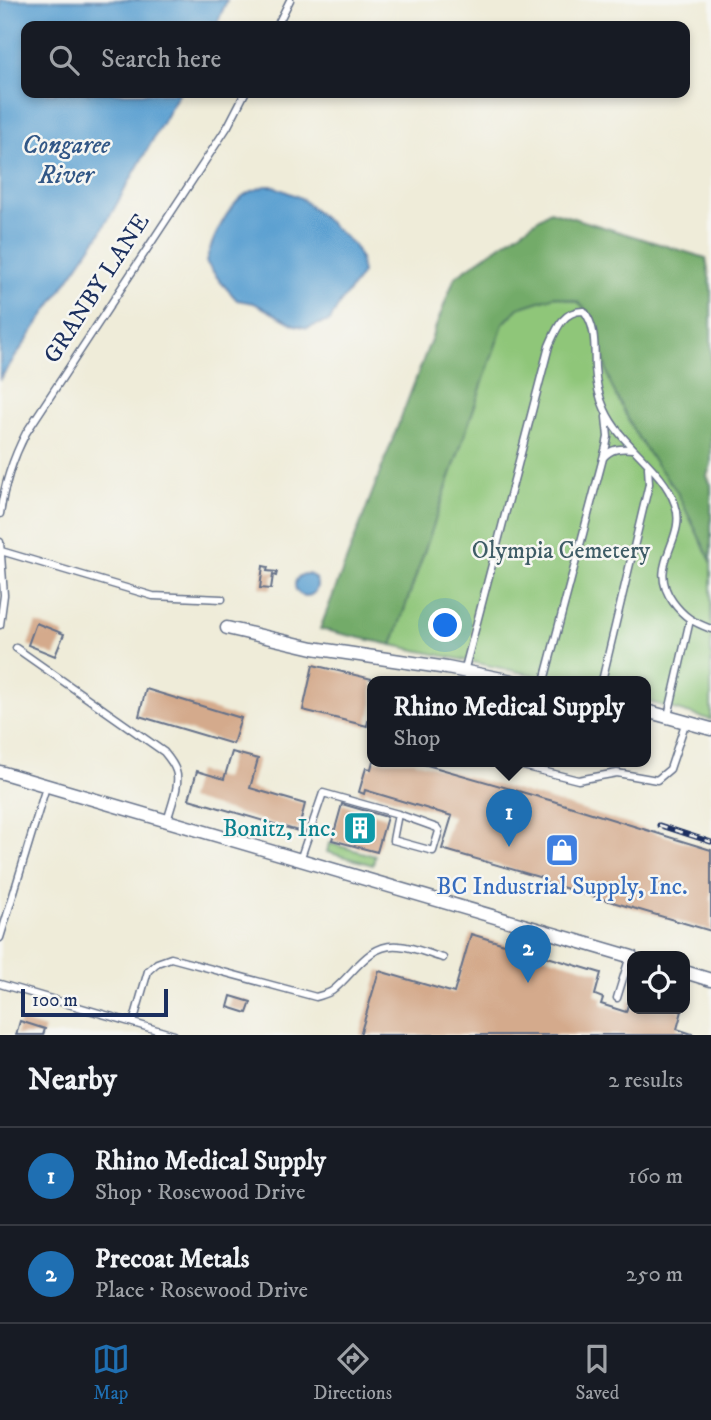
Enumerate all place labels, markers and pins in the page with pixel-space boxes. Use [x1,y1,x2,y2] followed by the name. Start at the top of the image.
[486,789,532,847] pin: 1
[341,809,379,847] building icon: Bonitz, Inc.
[222,814,336,844] place label: Bonitz, Inc.
[543,831,581,869] shop icon: BC Industrial Supply, Inc.
[436,872,688,902] place label: BC Industrial Supply, Inc.
[505,925,551,983] pin: 2

